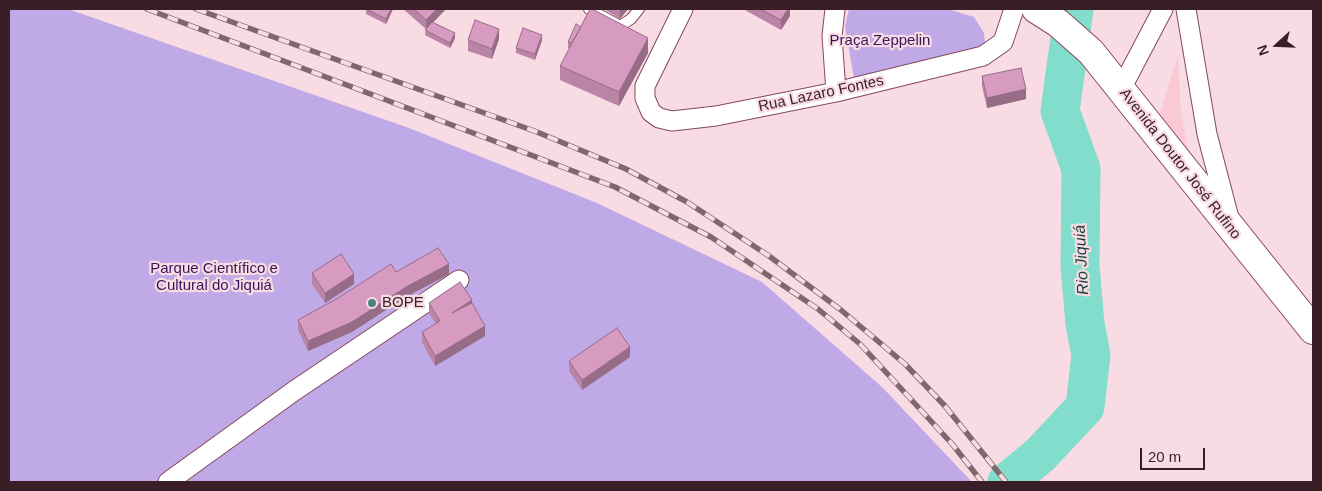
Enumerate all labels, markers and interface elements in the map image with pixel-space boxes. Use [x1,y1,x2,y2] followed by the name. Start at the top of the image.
[1252,20,1302,70] north arrow
[830,32,930,50] park label: Praça Zeppelin
[1254,43,1272,58] text: N
[757,72,885,116] street label: Rua Lazaro Fontes
[1115,85,1245,243] street label: Avenida Doutor José Rufino
[1071,224,1093,296] water label: Rio Jiquiá
[150,260,278,295] park label: Parque Científico e Cultural do Jiquiá
[382,294,424,312] place label: BOPE
[366,297,378,309] marker: BOPE
[1142,438,1207,470] scale bar
[1148,448,1181,465] text: 20 m

